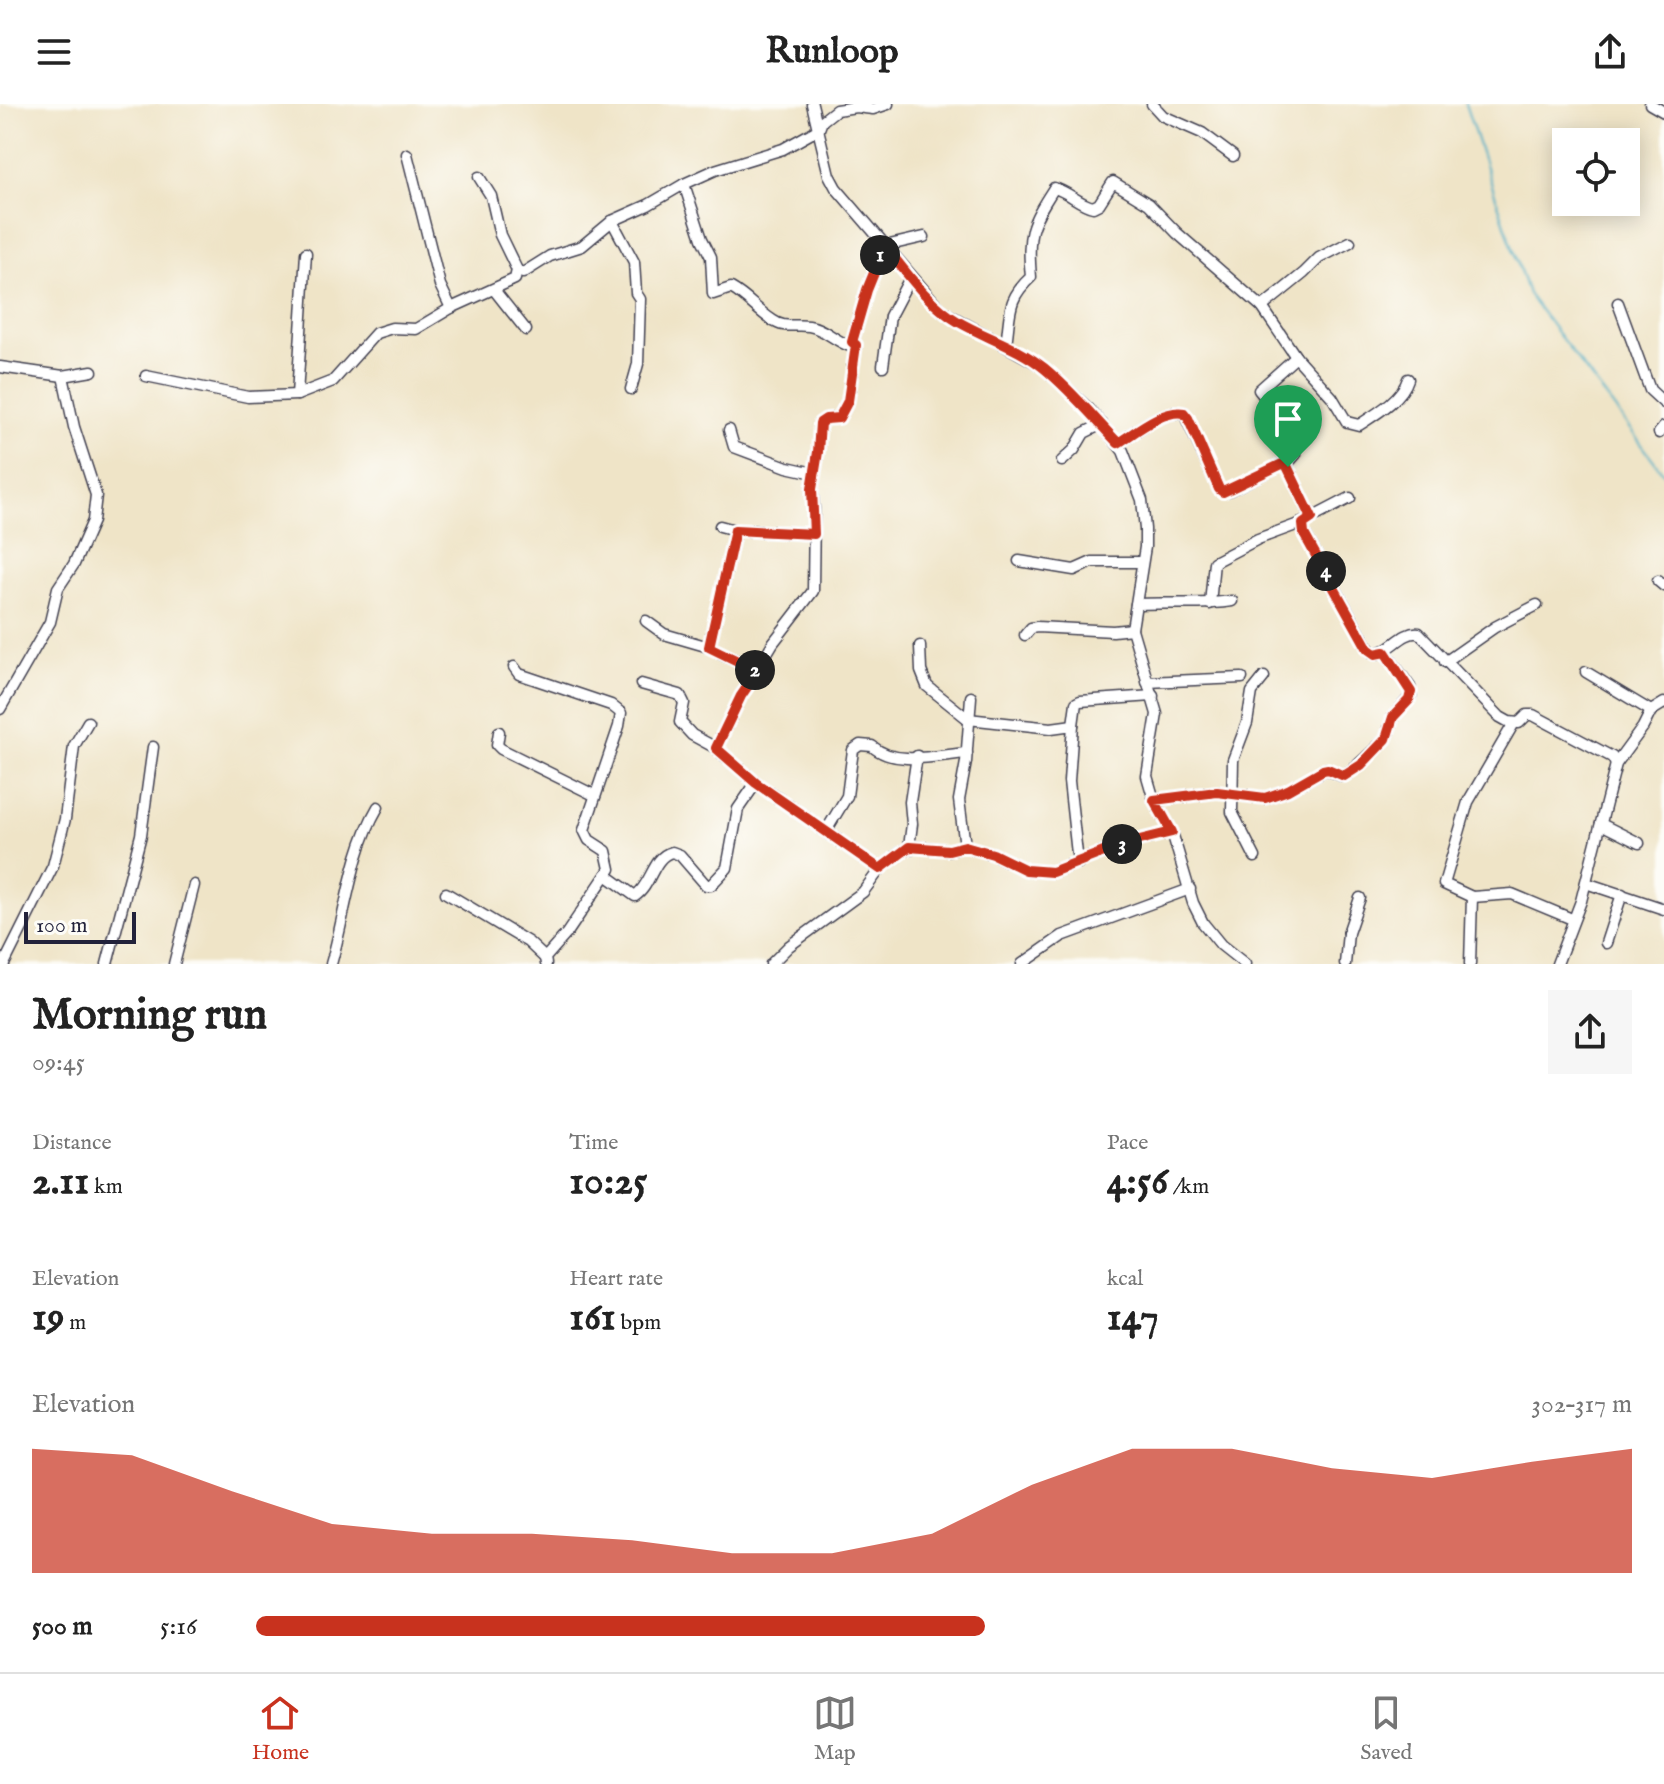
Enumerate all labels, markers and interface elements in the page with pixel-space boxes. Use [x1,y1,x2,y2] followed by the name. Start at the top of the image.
[765,29,899,75] text: Runloop
[32,30,76,74] icon: menu
[1588,30,1632,74] icon: share
[1552,128,1640,216] map controls
[1552,128,1640,216] button: locate
[860,235,900,275] pin: 1
[876,241,884,269] text: 1
[1254,385,1322,467] pin
[1266,397,1310,441] icon: arrive
[1306,551,1346,591] pin: 4
[1321,557,1331,585] text: 4
[735,650,775,690] pin: 2
[750,656,760,684] text: 2
[1102,824,1142,864] pin: 3
[1118,830,1126,858] text: 3
[24,908,136,944] scale bar
[36,912,88,940] text: 100 m
[32,988,267,1044] text: Morning run
[1548,990,1632,1074] button: share
[32,1046,85,1079] text: 09:45
[32,1129,112,1157] text: Distance
[569,1129,618,1157] text: Time
[1107,1129,1148,1157] text: Pace
[32,1157,89,1208] text: 2.11
[569,1157,647,1208] text: 10:25
[1107,1157,1168,1208] text: 4:56
[89,1173,123,1201] text: km
[1168,1173,1209,1201] text: /km
[32,1265,119,1293] text: Elevation
[569,1265,663,1293] text: Heart rate
[1107,1265,1143,1293] text: kcal
[32,1293,64,1344] text: 19
[569,1293,616,1344] text: 161
[1107,1293,1159,1344] text: 147
[64,1309,86,1337] text: m
[616,1309,661,1337] text: bpm
[32,1388,135,1421] text: Elevation
[1531,1388,1632,1421] text: 302–317 m
[32,1610,93,1643] text: 500 m
[160,1610,197,1643] text: 5:16
[252,1691,309,1767] tab: Home
[813,1691,857,1767] tab: Map
[1360,1691,1412,1767] tab: Saved

